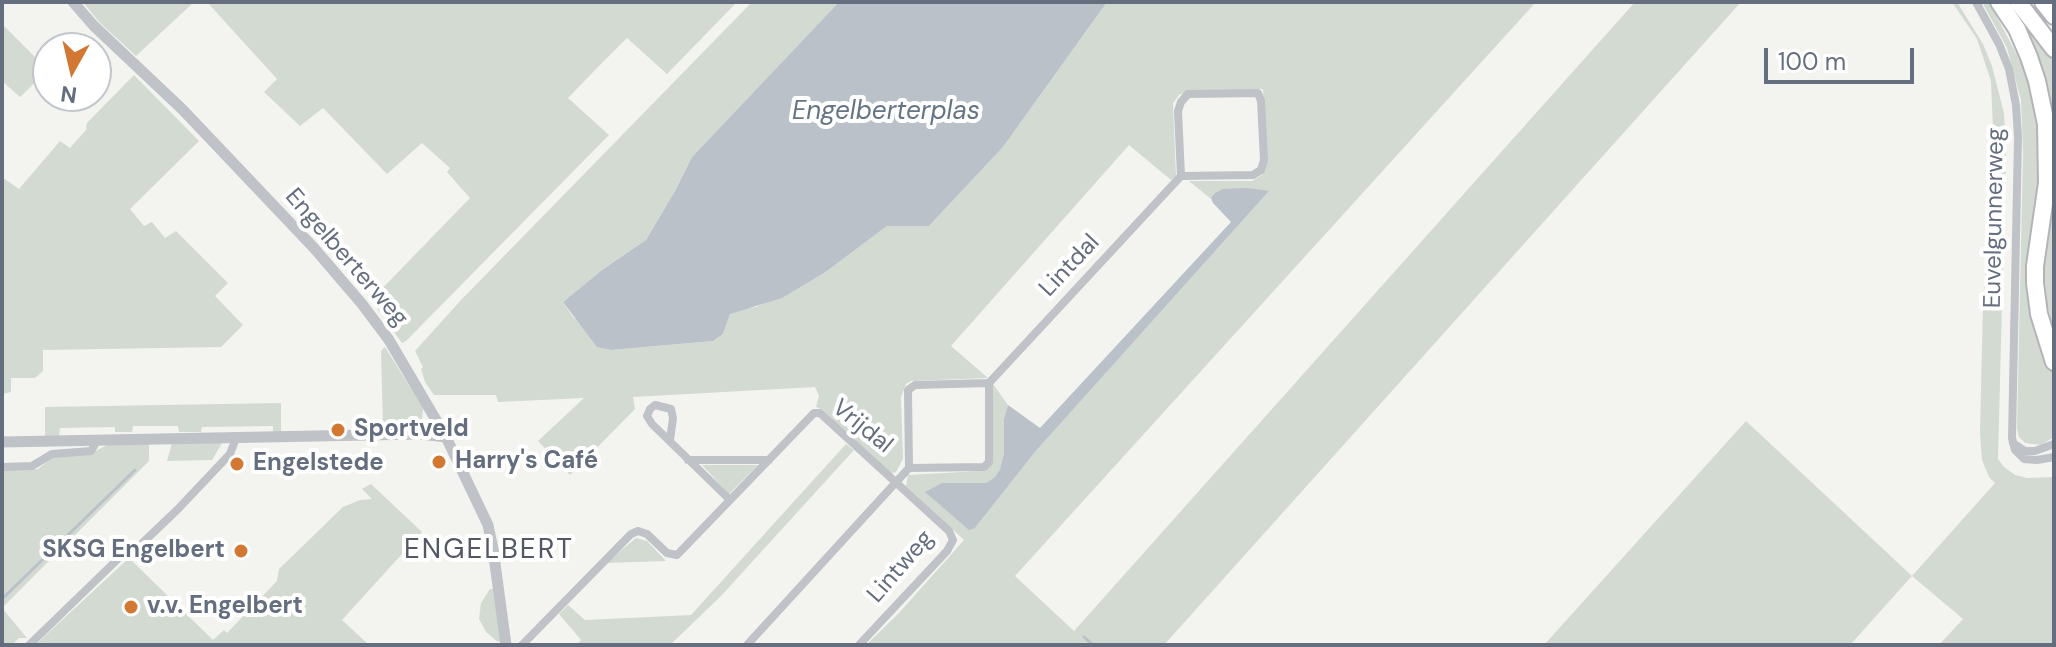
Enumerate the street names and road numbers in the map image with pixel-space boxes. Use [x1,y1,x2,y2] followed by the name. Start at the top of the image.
[1979,128,2011,308] street label: Euvelgunnerweg
[278,183,414,333] street label: Engelberterweg
[1034,229,1106,303] street label: Lintdal
[826,394,898,460] street label: Vrijdal
[862,525,940,609] street label: Lintweg

